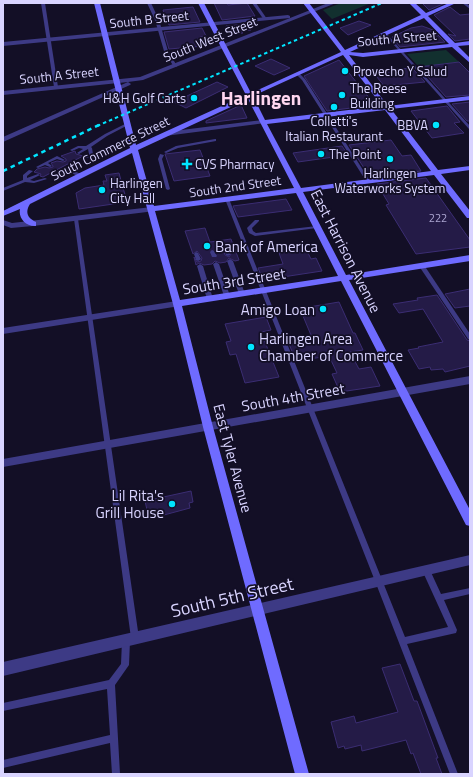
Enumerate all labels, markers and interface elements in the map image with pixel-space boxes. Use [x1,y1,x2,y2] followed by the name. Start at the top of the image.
[108,5,190,33] street label: South B Street
[160,11,261,67] street label: South West Street
[357,25,438,51] street label: South A Street
[19,61,100,89] street label: South A Street
[353,61,447,81] place label: Provecho Y Salud
[340,66,350,76] marker: Provecho Y Salud
[350,78,407,113] place label: The Reese Building
[221,83,301,112] district label: Harlingen
[103,88,186,108] place label: H&H Golf Carts
[337,90,347,100] marker: The Reese Building
[189,93,199,103] marker: H&H Golf Carts
[329,102,339,112] marker: Colletti's Italian Restaurant
[47,110,173,186] street label: South Commerce Street
[285,111,383,146] place label: Colletti's Italian Restaurant
[397,115,428,135] place label: BBVA
[431,120,441,130] marker: BBVA
[329,144,382,164] place label: The Point
[316,149,326,159] marker: The Point
[195,154,274,174] place label: CVS Pharmacy
[385,154,395,164] marker: Harlingen Waterworks System
[182,159,192,169] marker: CVS Pharmacy
[335,163,445,198] place label: Harlingen Waterworks System
[188,170,283,202] street label: South 2nd Street
[110,173,163,208] place label: Harlingen City Hall
[97,185,107,195] marker: Harlingen City Hall
[305,185,387,317] street label: East Harrison Avenue
[429,210,447,226] house number: 222
[215,235,319,258] place label: Bank of America
[202,241,212,251] marker: Bank of America
[181,261,288,300] street label: South 3rd Street
[241,298,315,321] place label: Amigo Loan
[318,304,328,314] marker: Amigo Loan
[259,327,403,367] place label: Harlingen Area Chamber of Commerce
[246,342,256,352] marker: Harlingen Area Chamber of Commerce
[240,376,347,417] street label: South 4th Street
[207,401,259,515] street label: East Tyler Avenue
[96,484,164,524] place label: Lil Rita's Grill House
[167,499,177,509] marker: Lil Rita's Grill House
[168,570,297,624] street label: South 5th Street

